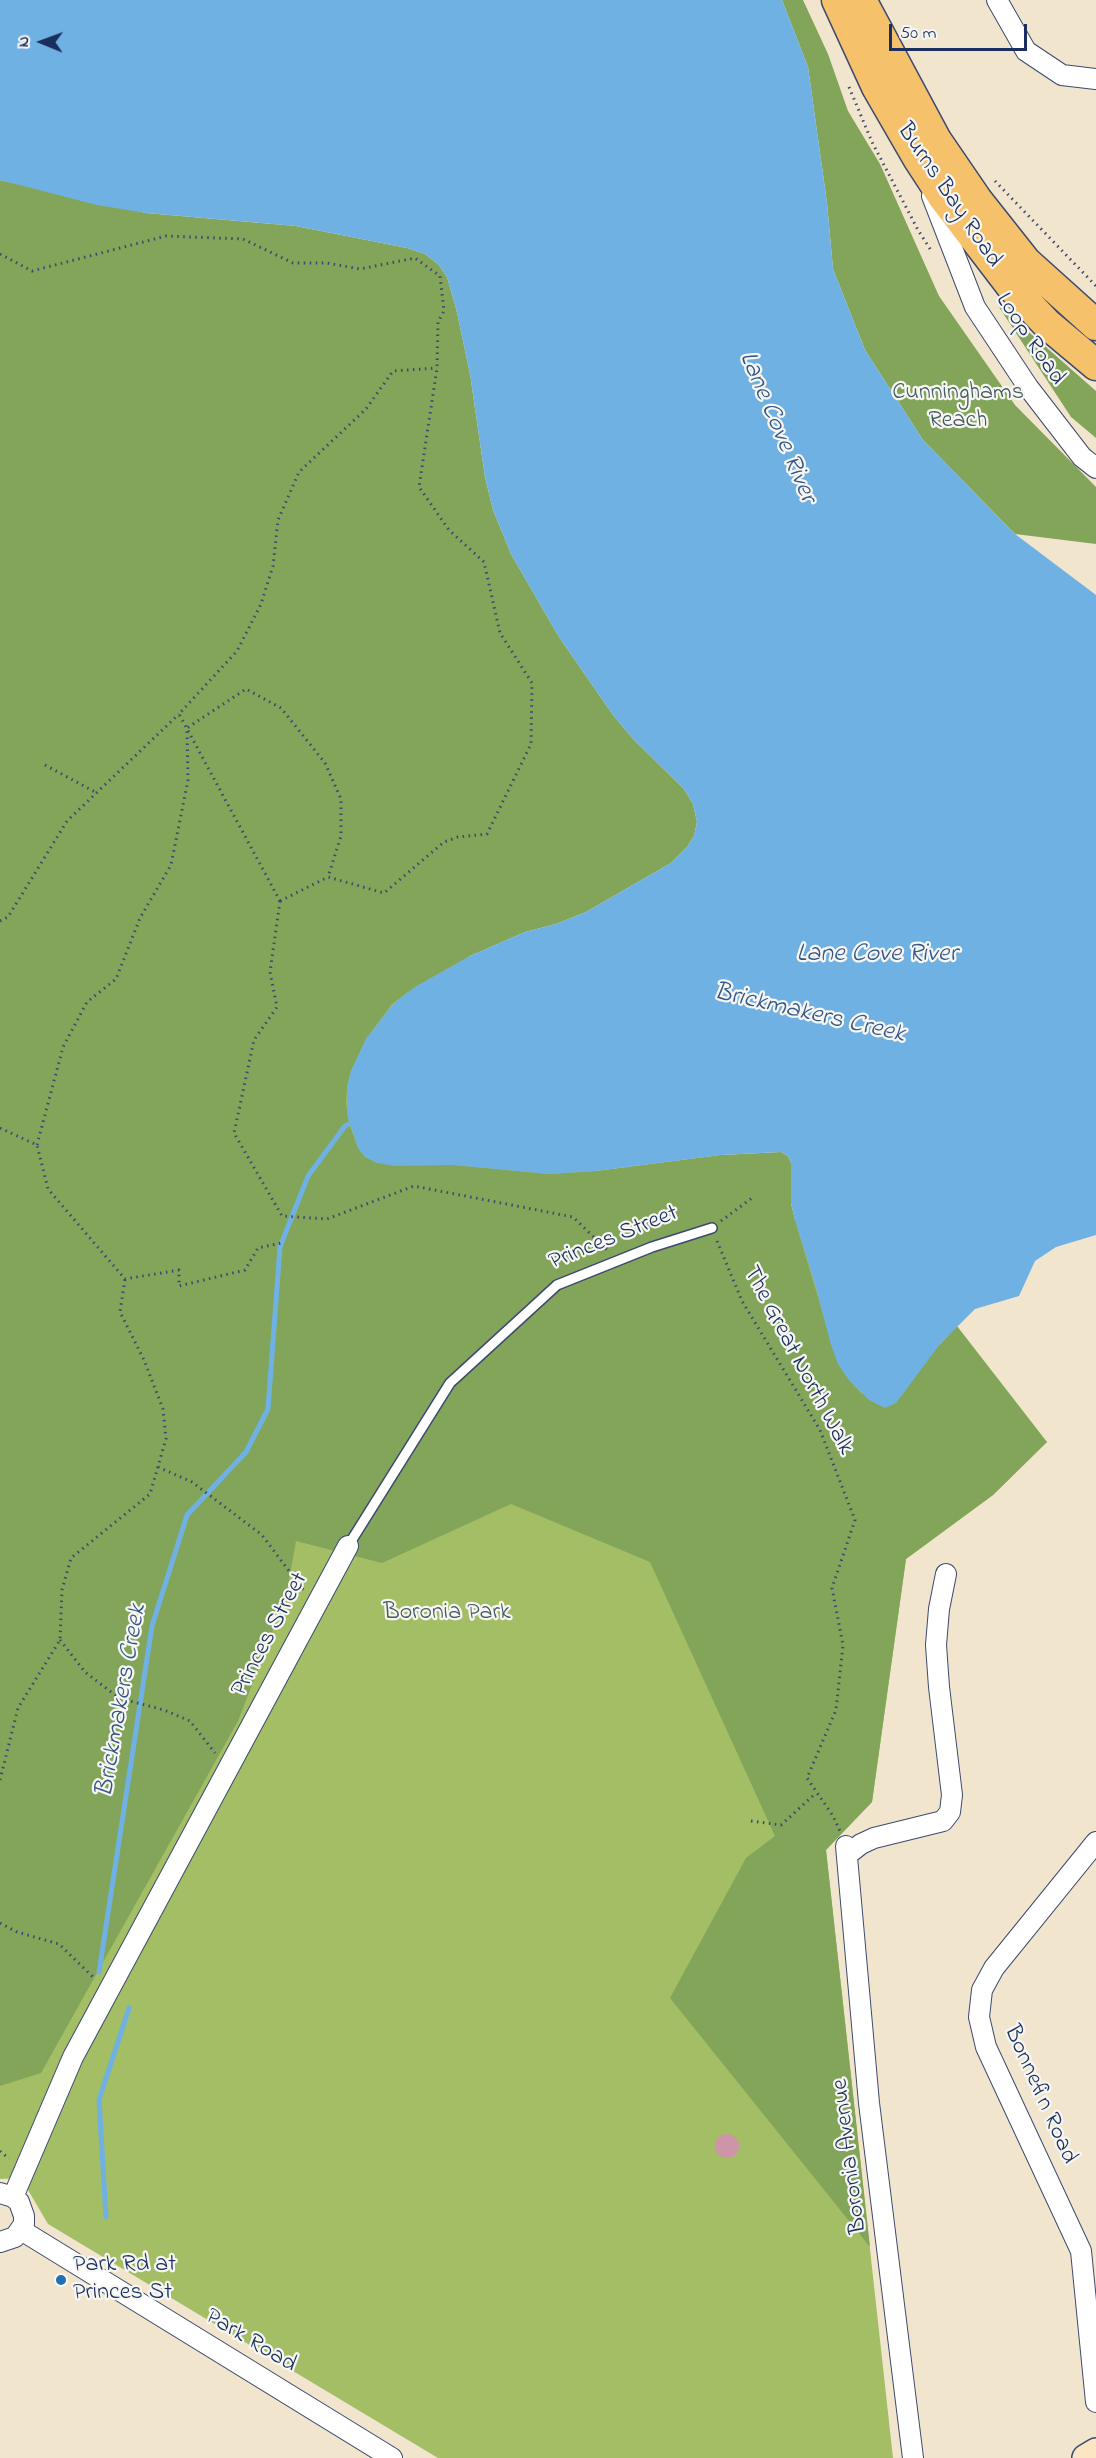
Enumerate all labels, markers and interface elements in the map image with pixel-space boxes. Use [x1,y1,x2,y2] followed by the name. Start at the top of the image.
[12,12,72,72] north arrow
[892,12,1030,50] scale bar
[900,21,937,47] text: 50 m
[12,36,36,47] text: N
[889,118,1007,274] street label: Burns Bay Road
[988,288,1070,392] street label: Loop Road
[730,348,822,508] water label: Lane Cove River
[892,380,1024,436] park label: Cunninghams Reach
[797,940,957,972] water label: Lane Cove River
[710,978,908,1052] water label: Brickmakers Creek
[545,1200,683,1278] street label: Princes Street
[735,1262,859,1460] street label: The Great North Walk
[226,1568,316,1702] street label: Princes Street
[383,1600,511,1628] park label: Boronia Park
[91,1602,155,1800] water label: Brickmakers Creek
[996,2021,1082,2169] street label: Bonnefin Road
[827,2077,875,2235] street label: Boronia Avenue
[73,2252,176,2308] place label: Park Rd at Princes St
[54,2273,68,2287] marker: Park Rd at Princes St
[199,2304,301,2380] street label: Park Road

